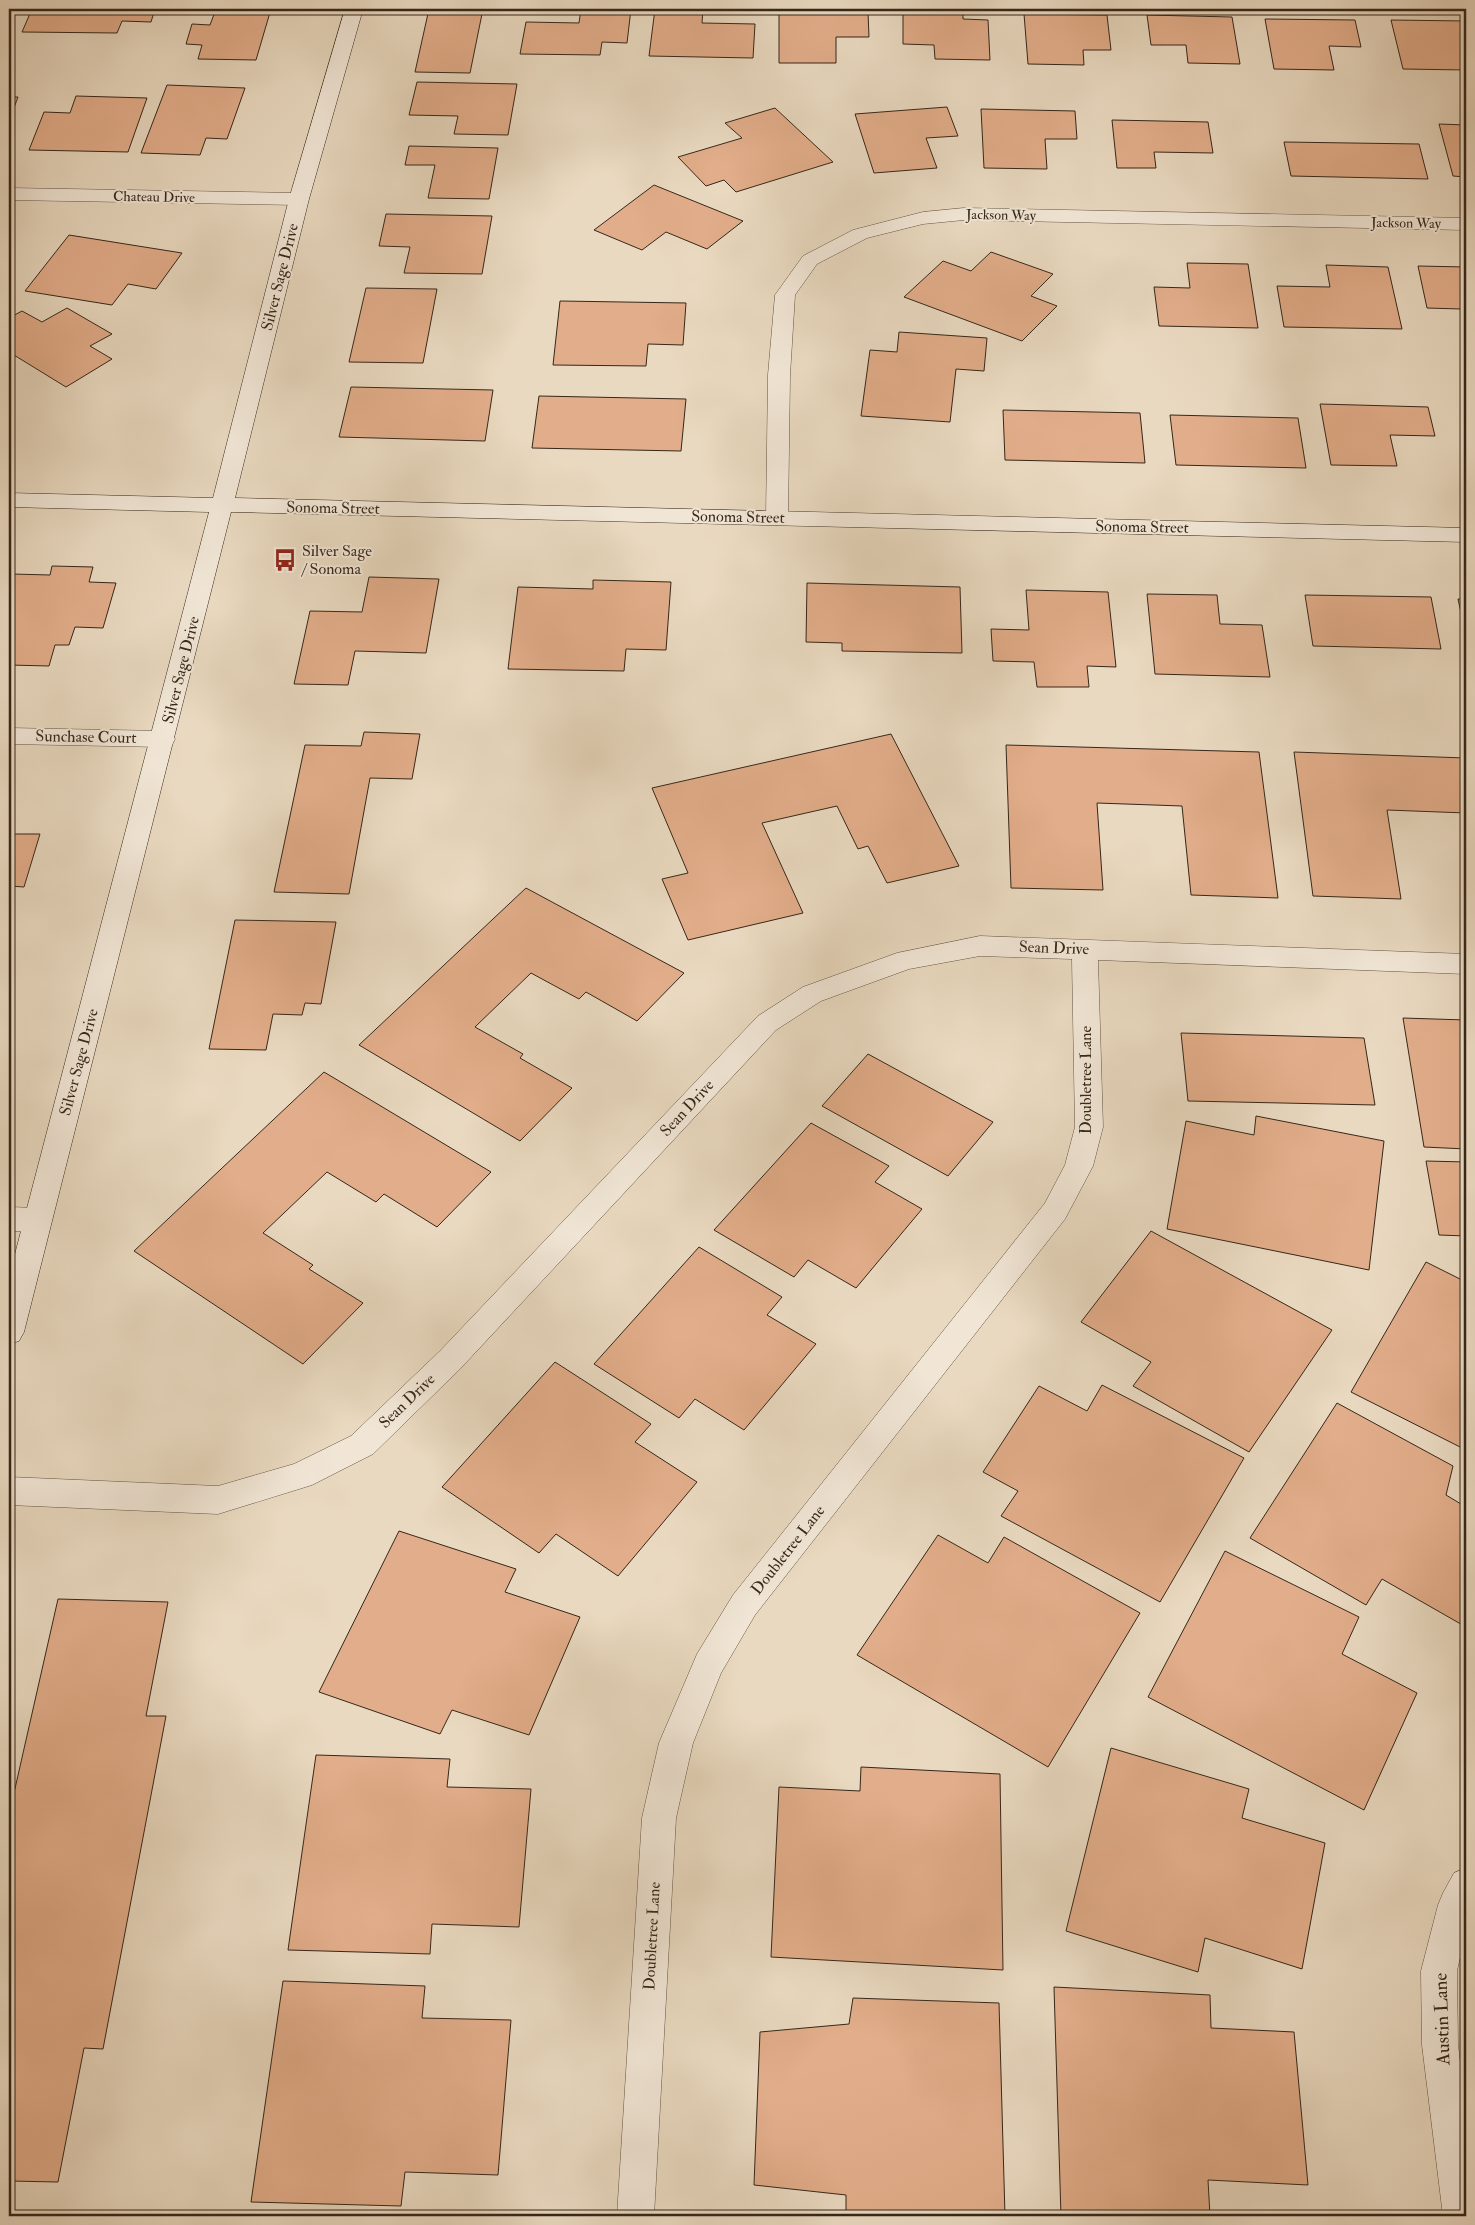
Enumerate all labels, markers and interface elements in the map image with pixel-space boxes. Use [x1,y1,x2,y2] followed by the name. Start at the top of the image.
[113,188,195,206] street label: Chateau Drive
[965,206,1037,225] street label: Jackson Way
[1370,214,1442,233] street label: Jackson Way
[257,221,303,333] street label: Silver Sage Drive
[286,497,380,519] street label: Sonoma Street
[691,506,785,528] street label: Sonoma Street
[1095,516,1189,538] street label: Sonoma Street
[301,541,372,579] place label: Silver Sage / Sonoma
[272,547,298,573] bus stop icon: Silver Sage / Sonoma
[158,614,204,726] street label: Silver Sage Drive
[35,726,137,748] street label: Sunchase Court
[1018,937,1090,959] street label: Sean Drive
[55,1006,103,1118] street label: Silver Sage Drive
[1076,1025,1096,1134] street label: Doubletree Lane
[656,1075,719,1141] street label: Sean Drive
[375,1369,439,1433] street label: Sean Drive
[747,1501,829,1599] street label: Doubletree Lane
[639,1881,665,1991] street label: Doubletree Lane
[1428,1972,1456,2067] street label: Austin Lane

